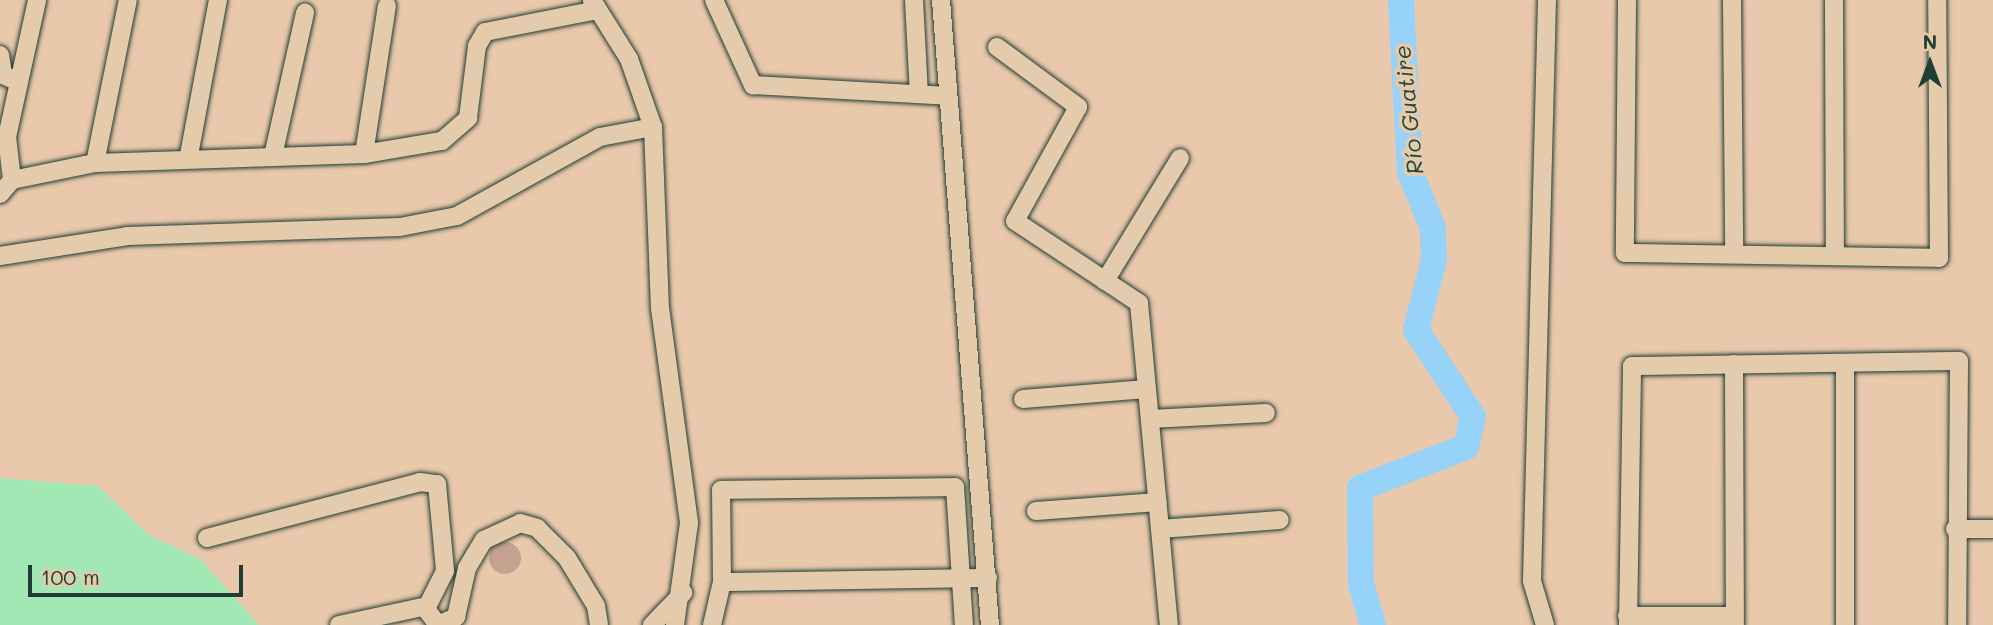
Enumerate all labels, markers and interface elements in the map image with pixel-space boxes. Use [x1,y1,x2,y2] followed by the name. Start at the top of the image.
[1895,28,1965,98] north arrow
[1923,29,1937,54] text: N
[1387,44,1429,176] water label: Río Guatire
[32,552,247,596] scale bar
[41,563,100,590] text: 100 m

